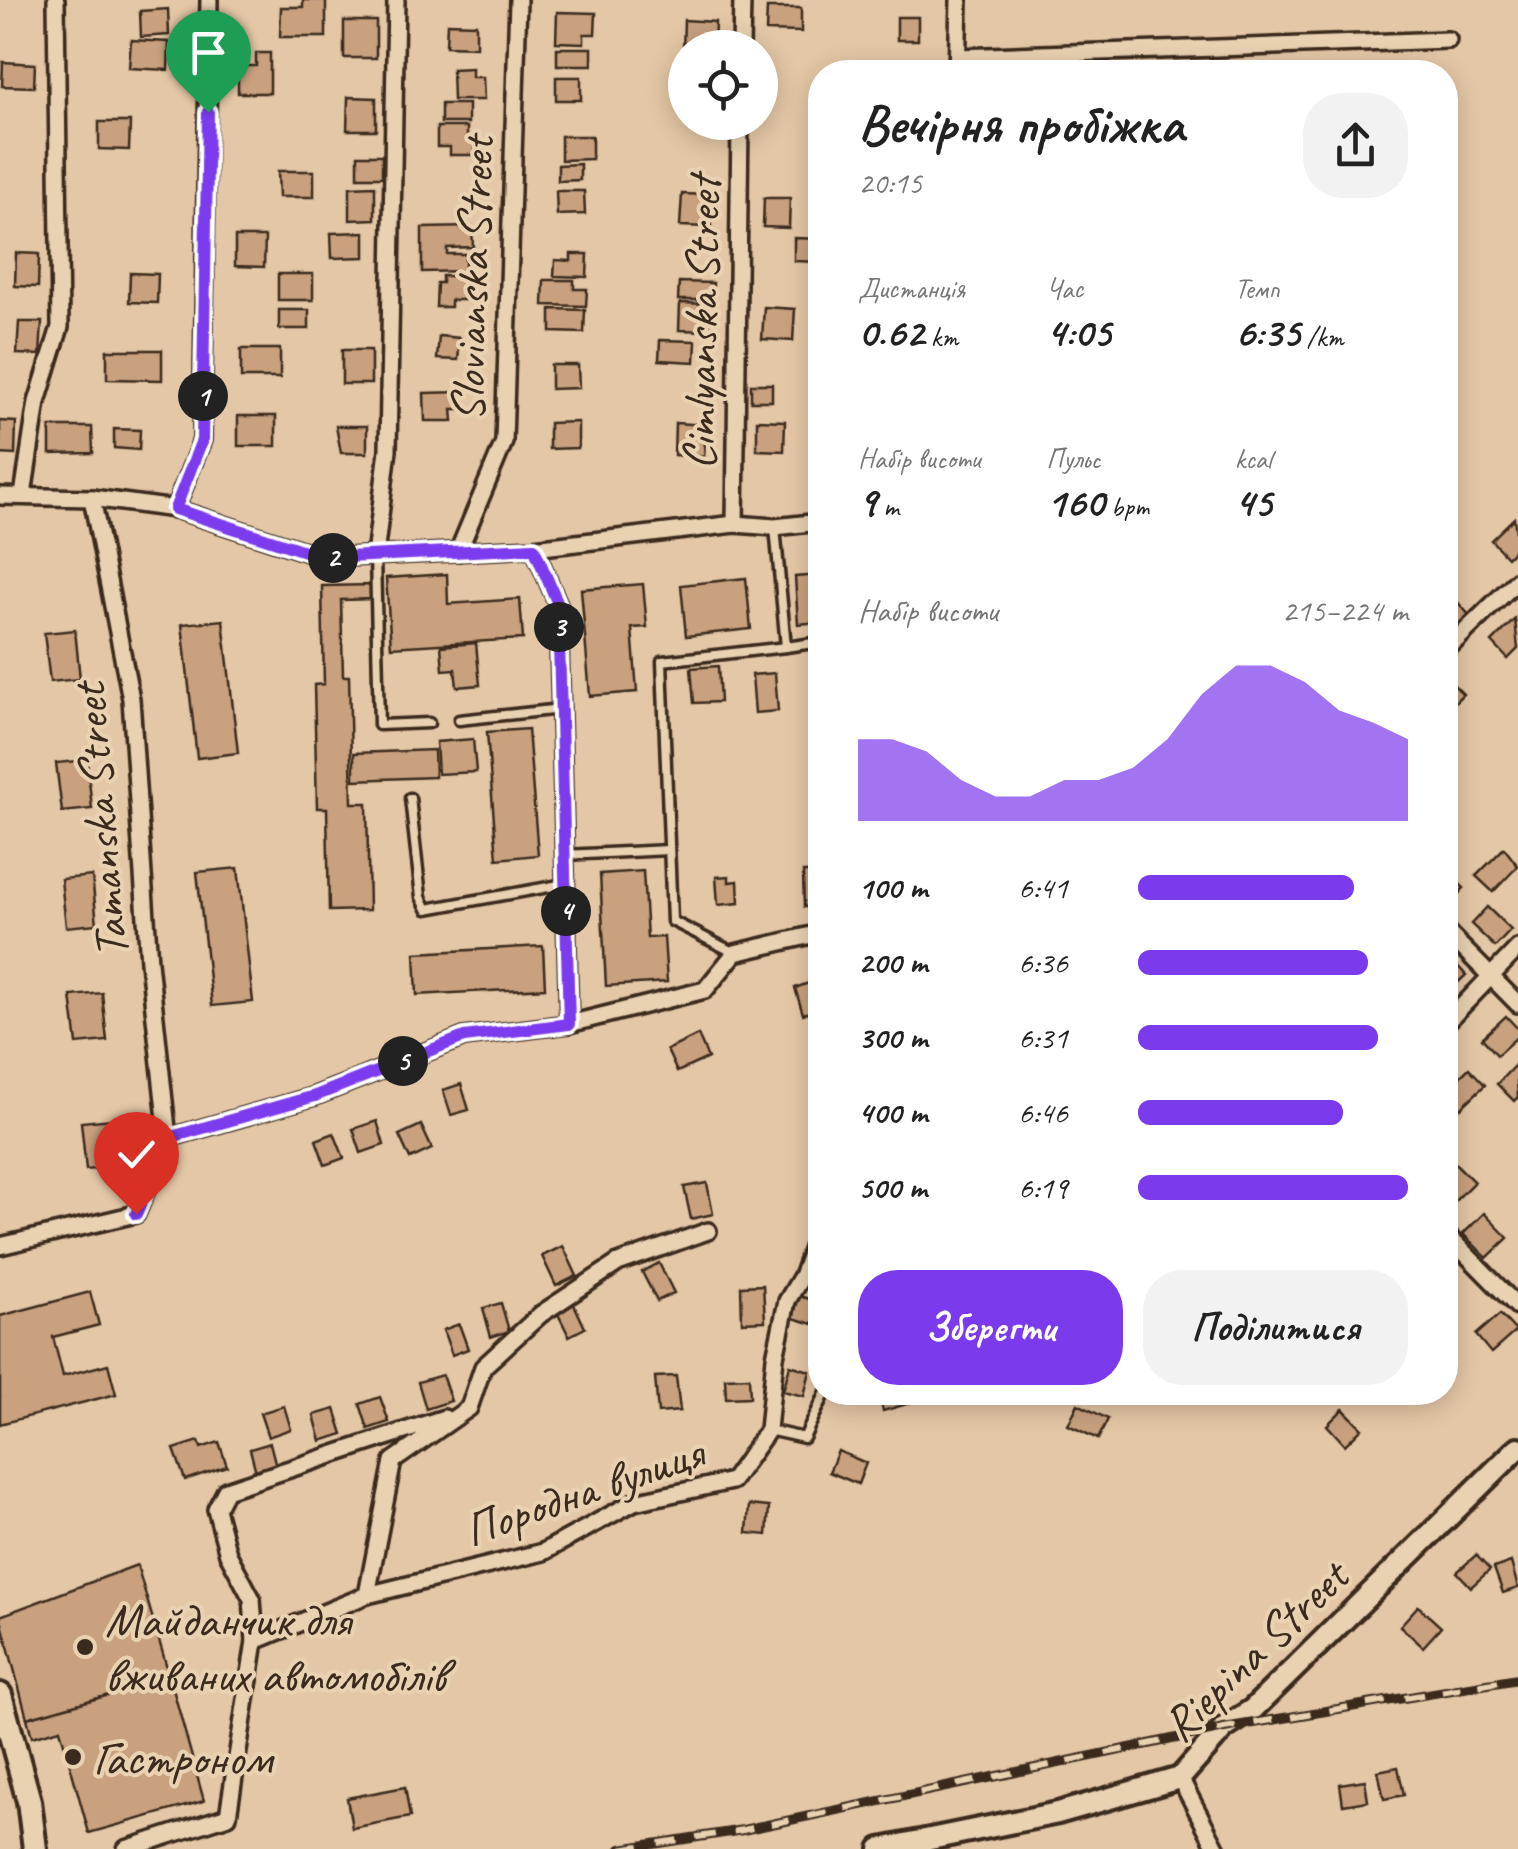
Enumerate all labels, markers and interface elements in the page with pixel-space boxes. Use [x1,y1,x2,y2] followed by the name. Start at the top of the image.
[166,10,251,113] pin
[181,25,236,80] icon: arrive
[668,30,778,140] map controls
[668,30,778,140] button: locate
[858,89,1183,159] text: Вечірня пробіжка
[1303,93,1408,198] button: share
[437,131,507,423] street label: Slovianska Street
[858,162,922,203] text: 20:15
[668,170,734,470] street label: Cimlyanska Street
[858,271,965,306] text: Дистанція
[1046,271,1083,306] text: Час
[1235,271,1280,306] text: Темп
[858,306,924,359] text: 0.62
[1046,306,1111,359] text: 4:05
[1235,306,1300,359] text: 6:35
[924,319,958,354] text: km
[1300,319,1343,354] text: /km
[178,371,228,421] pin: 1
[197,378,209,413] text: 1
[858,441,980,476] text: Набір висоти
[1046,441,1100,476] text: Пульс
[1235,441,1272,476] text: kcal
[858,476,876,529] text: 9
[1046,476,1104,529] text: 160
[1235,476,1272,529] text: 45
[876,489,899,524] text: m
[1104,489,1149,524] text: bpm
[308,533,358,583] pin: 2
[327,540,339,575] text: 2
[858,590,998,631] text: Набір висоти
[1282,590,1408,631] text: 215–224 m
[534,602,584,652] pin: 3
[553,609,565,644] text: 3
[58,677,142,961] street label: Tamanska Street
[858,867,927,908] text: 100 m
[1018,867,1068,908] text: 6:41
[541,886,591,936] pin: 4
[560,893,572,928] text: 4
[858,942,927,983] text: 200 m
[1018,942,1068,983] text: 6:36
[858,1017,927,1058] text: 300 m
[1018,1017,1068,1058] text: 6:31
[378,1036,428,1086] pin: 5
[397,1043,409,1078] text: 5
[858,1092,927,1133] text: 400 m
[1018,1092,1068,1133] text: 6:46
[94,1112,179,1215] pin
[109,1127,164,1182] icon: check
[858,1167,927,1208] text: 500 m
[1018,1167,1068,1208] text: 6:19
[858,1270,1123,1385] button: Зберегти
[1143,1270,1408,1385] button: Поділитися
[456,1421,714,1560] street label: Породна вулиця
[1149,1545,1363,1754] street label: Riepina Street
[105,1590,457,1705] place label: Майданчик для вживаних автомобілів
[74,1636,96,1658] marker: Майданчик для вживаних автомобілів
[93,1728,275,1788] place label: Гастроном
[62,1746,84,1768] marker: Гастроном

